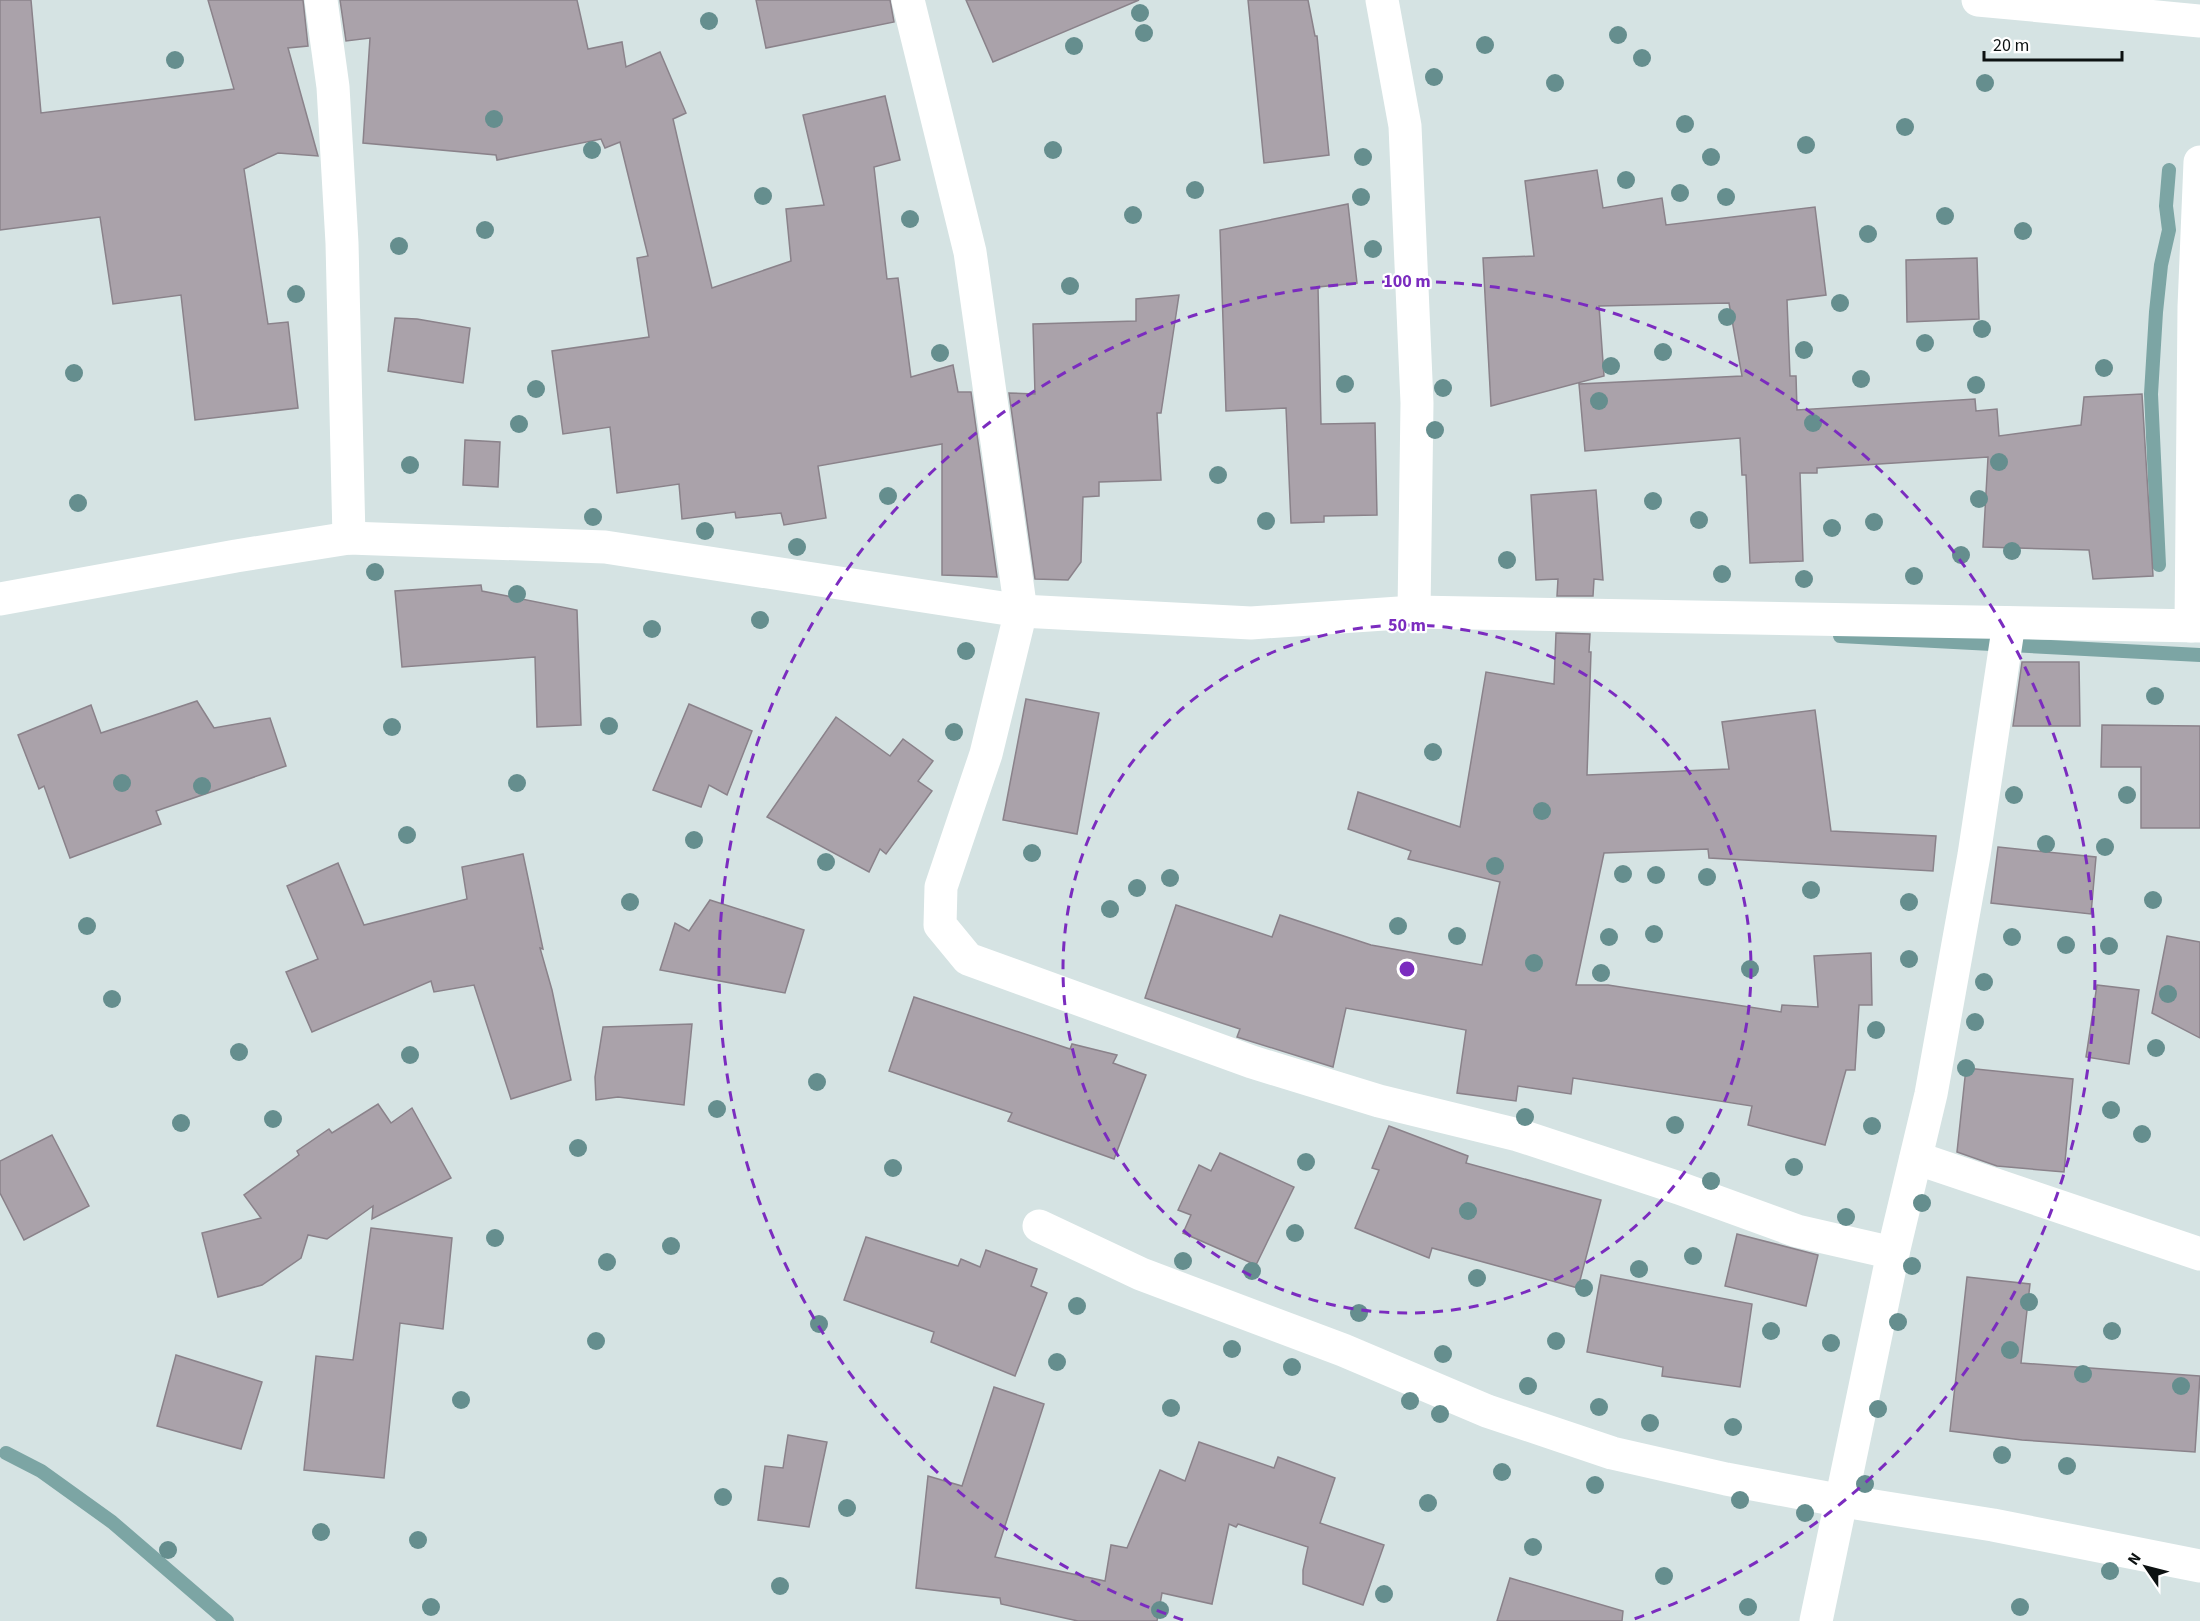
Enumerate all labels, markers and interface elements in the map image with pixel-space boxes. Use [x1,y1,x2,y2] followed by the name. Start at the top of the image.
[1984,24,2122,62] scale bar
[1993,33,2029,58] text: 20 m
[1383,269,1431,294] text: 100 m
[1388,613,1426,638] text: 50 m
[1397,959,1417,979] centre of rings
[2116,1537,2176,1597] north arrow
[2122,1548,2147,1570] text: N

